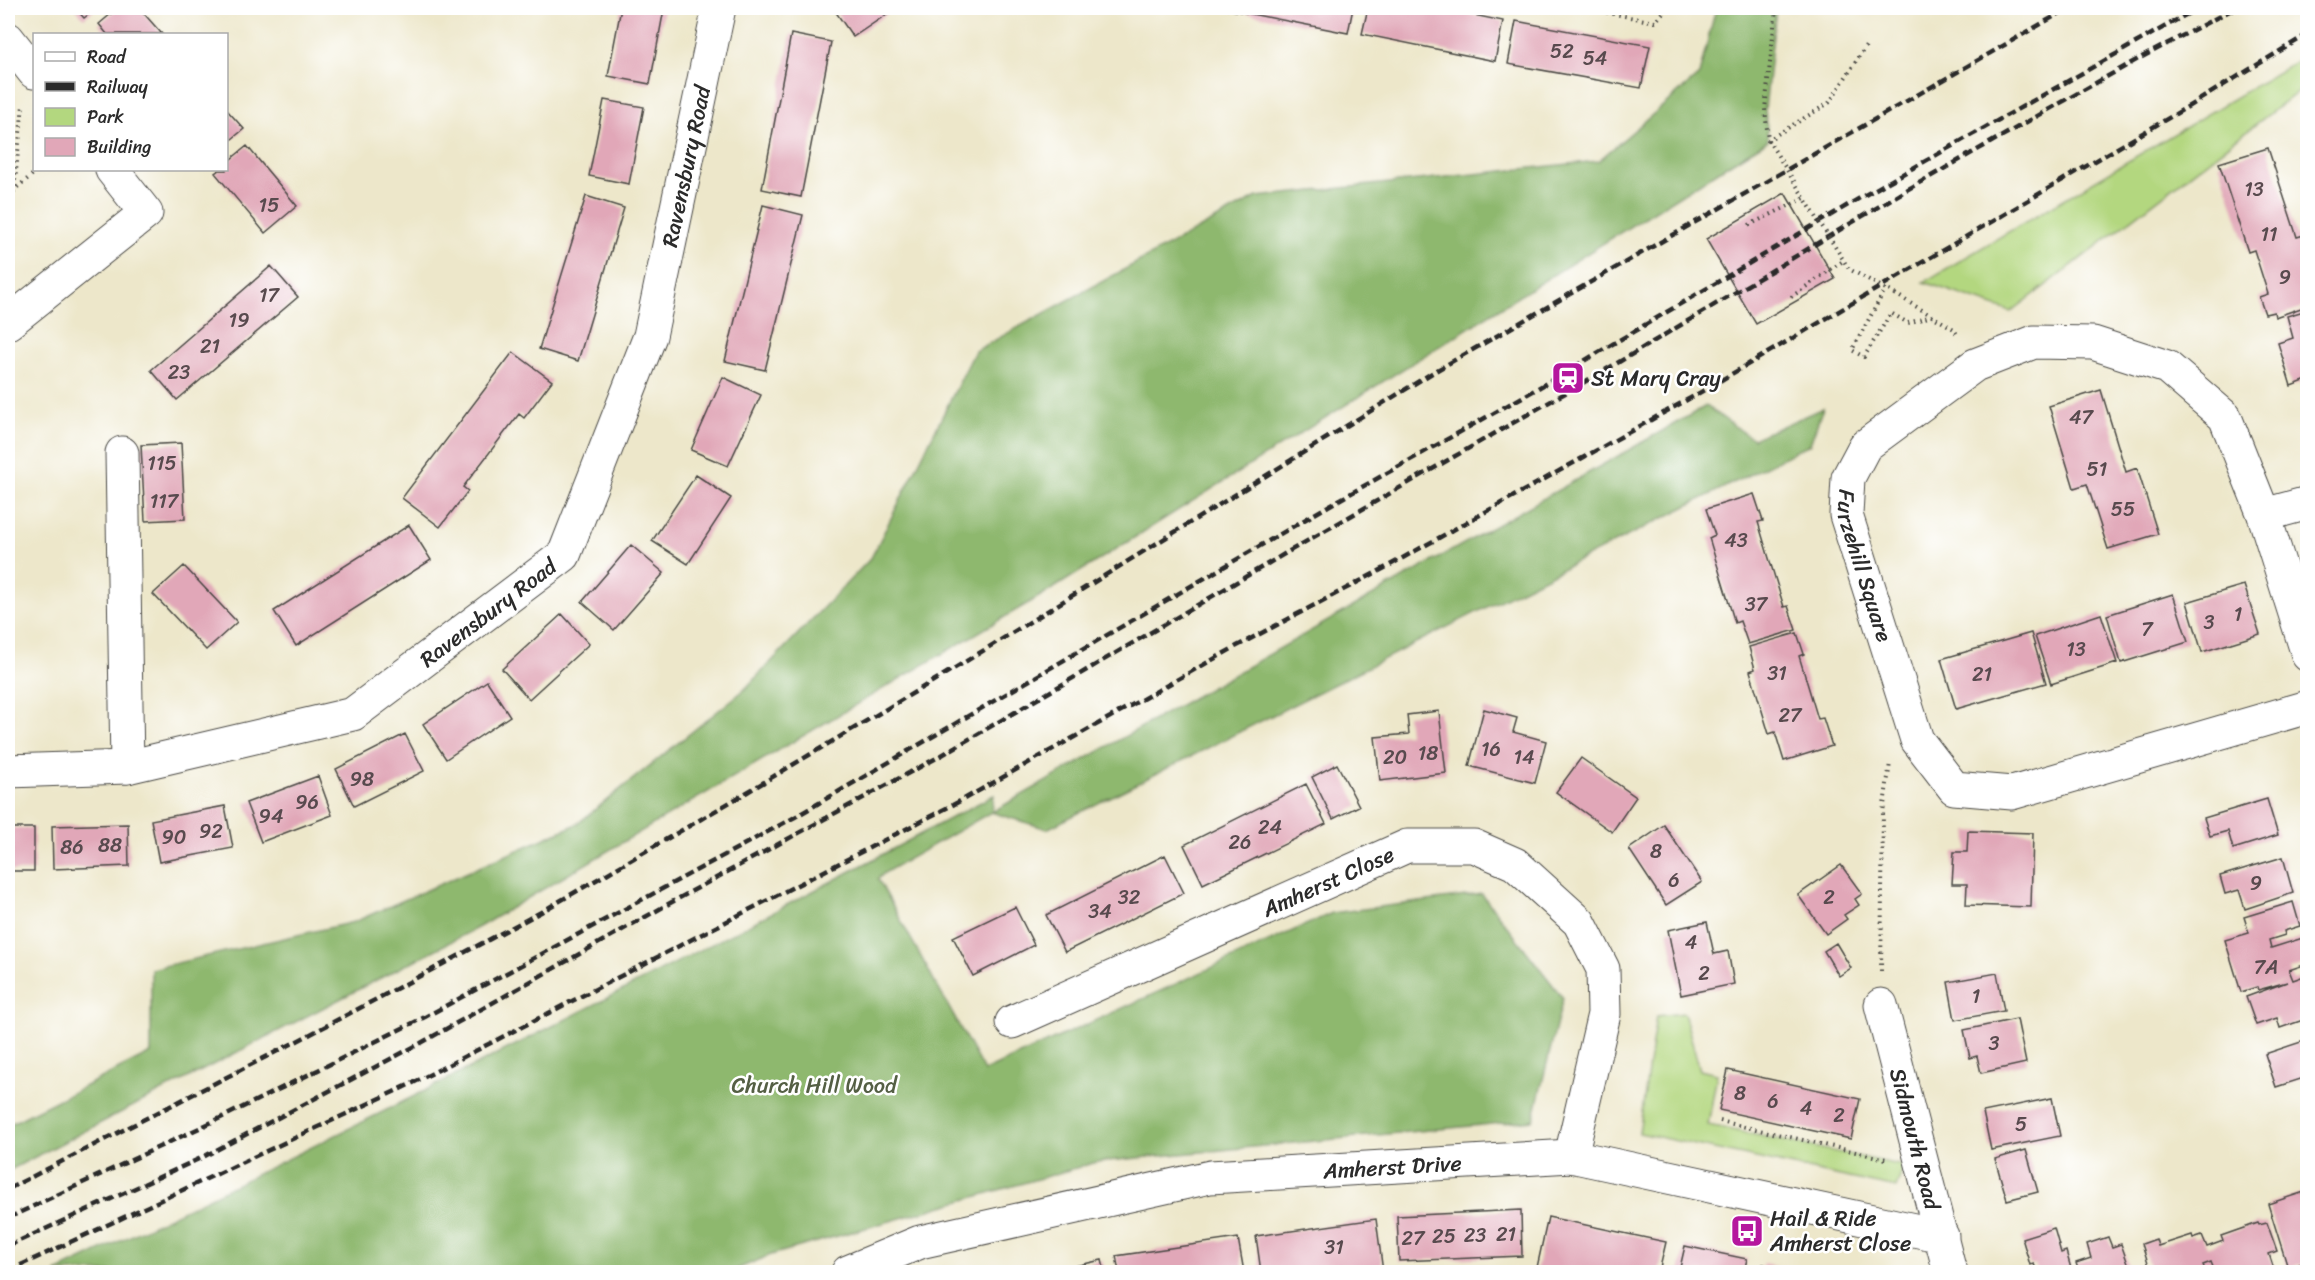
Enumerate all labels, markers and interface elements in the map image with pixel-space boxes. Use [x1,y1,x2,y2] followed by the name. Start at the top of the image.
[33,33,228,171] legend
[1550,34,1574,69] house number: 52
[87,41,127,73] text: Road
[1583,41,1607,76] house number: 54
[87,71,149,103] text: Railway
[650,81,722,251] street label: Ravensbury Road
[87,101,124,133] text: Park
[87,131,151,163] text: Building
[2244,172,2264,207] house number: 13
[259,188,279,223] house number: 15
[2260,217,2278,252] house number: 11
[2279,260,2291,295] house number: 9
[259,278,281,313] house number: 17
[229,303,249,338] house number: 19
[200,329,220,364] house number: 21
[168,355,190,390] house number: 23
[1591,359,1721,398] place label: St Mary Cray
[1550,360,1586,396] station icon: St Mary Cray
[2069,400,2095,435] house number: 47
[147,446,177,481] house number: 115
[2087,452,2107,487] house number: 51
[150,484,180,519] house number: 117
[1826,488,1904,647] street label: Furzehill Square
[2111,492,2135,527] house number: 55
[1724,523,1748,558] house number: 43
[411,547,566,678] street label: Ravensbury Road
[1745,587,1769,622] house number: 37
[2234,597,2242,632] house number: 1
[2204,605,2215,640] house number: 3
[2141,612,2154,647] house number: 7
[2066,632,2086,667] house number: 13
[1767,656,1787,691] house number: 31
[1972,657,1992,692] house number: 21
[1779,698,1803,733] house number: 27
[1481,732,1501,767] house number: 16
[1418,736,1438,771] house number: 18
[1383,740,1407,775] house number: 20
[1513,740,1535,775] house number: 14
[350,762,374,797] house number: 98
[295,785,319,820] house number: 96
[259,799,283,834] house number: 94
[1258,810,1282,845] house number: 24
[199,814,223,849] house number: 92
[162,820,186,855] house number: 90
[1229,825,1251,860] house number: 26
[98,828,122,863] house number: 88
[60,830,84,865] house number: 86
[1650,834,1662,869] house number: 8
[1255,835,1401,929] street label: Amherst Close
[1668,863,1680,898] house number: 6
[2250,866,2262,901] house number: 9
[1118,880,1141,915] house number: 32
[1823,880,1835,915] house number: 2
[1088,894,1112,929] house number: 34
[1685,925,1697,960] house number: 4
[2254,950,2278,985] house number: 7A
[1698,956,1710,991] house number: 2
[1972,979,1980,1014] house number: 1
[1989,1026,2000,1061] house number: 3
[1878,1064,1952,1215] street label: Sidmouth Road
[731,1066,898,1105] park label: Church Hill Wood
[1734,1076,1746,1111] house number: 8
[1767,1084,1779,1119] house number: 6
[1800,1091,1812,1126] house number: 4
[1833,1098,1845,1133] house number: 2
[2015,1107,2027,1142] house number: 5
[1321,1143,1463,1190] street label: Amherst Drive
[1769,1199,1911,1263] place label: Hail & Ride Amherst Close
[1729,1213,1765,1249] bus stop icon: Hail & Ride Amherst Close
[1496,1217,1516,1252] house number: 21
[1464,1218,1486,1253] house number: 23
[1432,1219,1456,1254] house number: 25
[1402,1221,1426,1256] house number: 27
[1324,1230,1344,1265] house number: 31

